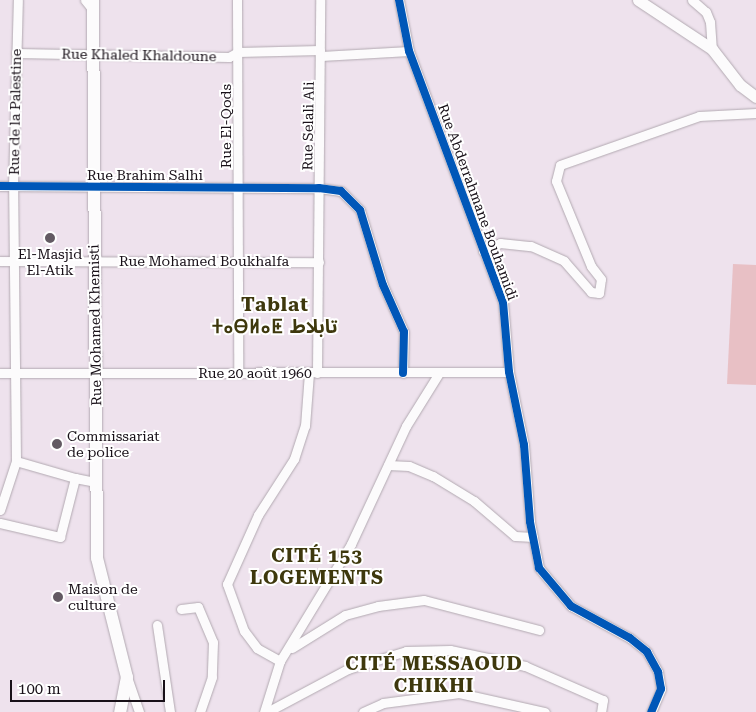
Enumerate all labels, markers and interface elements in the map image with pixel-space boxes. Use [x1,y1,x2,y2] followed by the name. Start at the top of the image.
[61,45,217,65] street label: Rue Khaled Khaldoune
[5,49,25,175] street label: Rue de la Palestine
[299,81,317,171] street label: Rue Selali Ali
[218,84,234,168] street label: Rue El-Qods
[435,101,521,303] street label: Rue Abderrahmane Bouhamidi
[87,167,203,183] street label: Rue Brahim Salhi
[44,232,56,244] marker: El-Masjid El-Atik
[85,244,105,406] street label: Rue Mohamed Khemisti
[18,246,82,278] place label: El-Masjid El-Atik
[119,253,289,269] street label: Rue Mohamed Boukhalfa
[216,294,334,338] district label: Tablat ⵜⴰⴱⵍⴰⵟ تابلاط
[198,365,312,381] street label: Rue 20 août 1960
[67,428,159,461] place label: Commissariat de police
[51,438,63,450] marker: Commissariat de police
[249,545,385,589] district label: CITÉ 153 LOGEMENTS
[68,581,138,614] place label: Maison de culture
[52,591,64,603] marker: Maison de culture
[344,653,524,697] district label: CITÉ MESSAOUD CHIKHI
[12,670,168,702] scale bar
[18,680,61,698] text: 100 m

